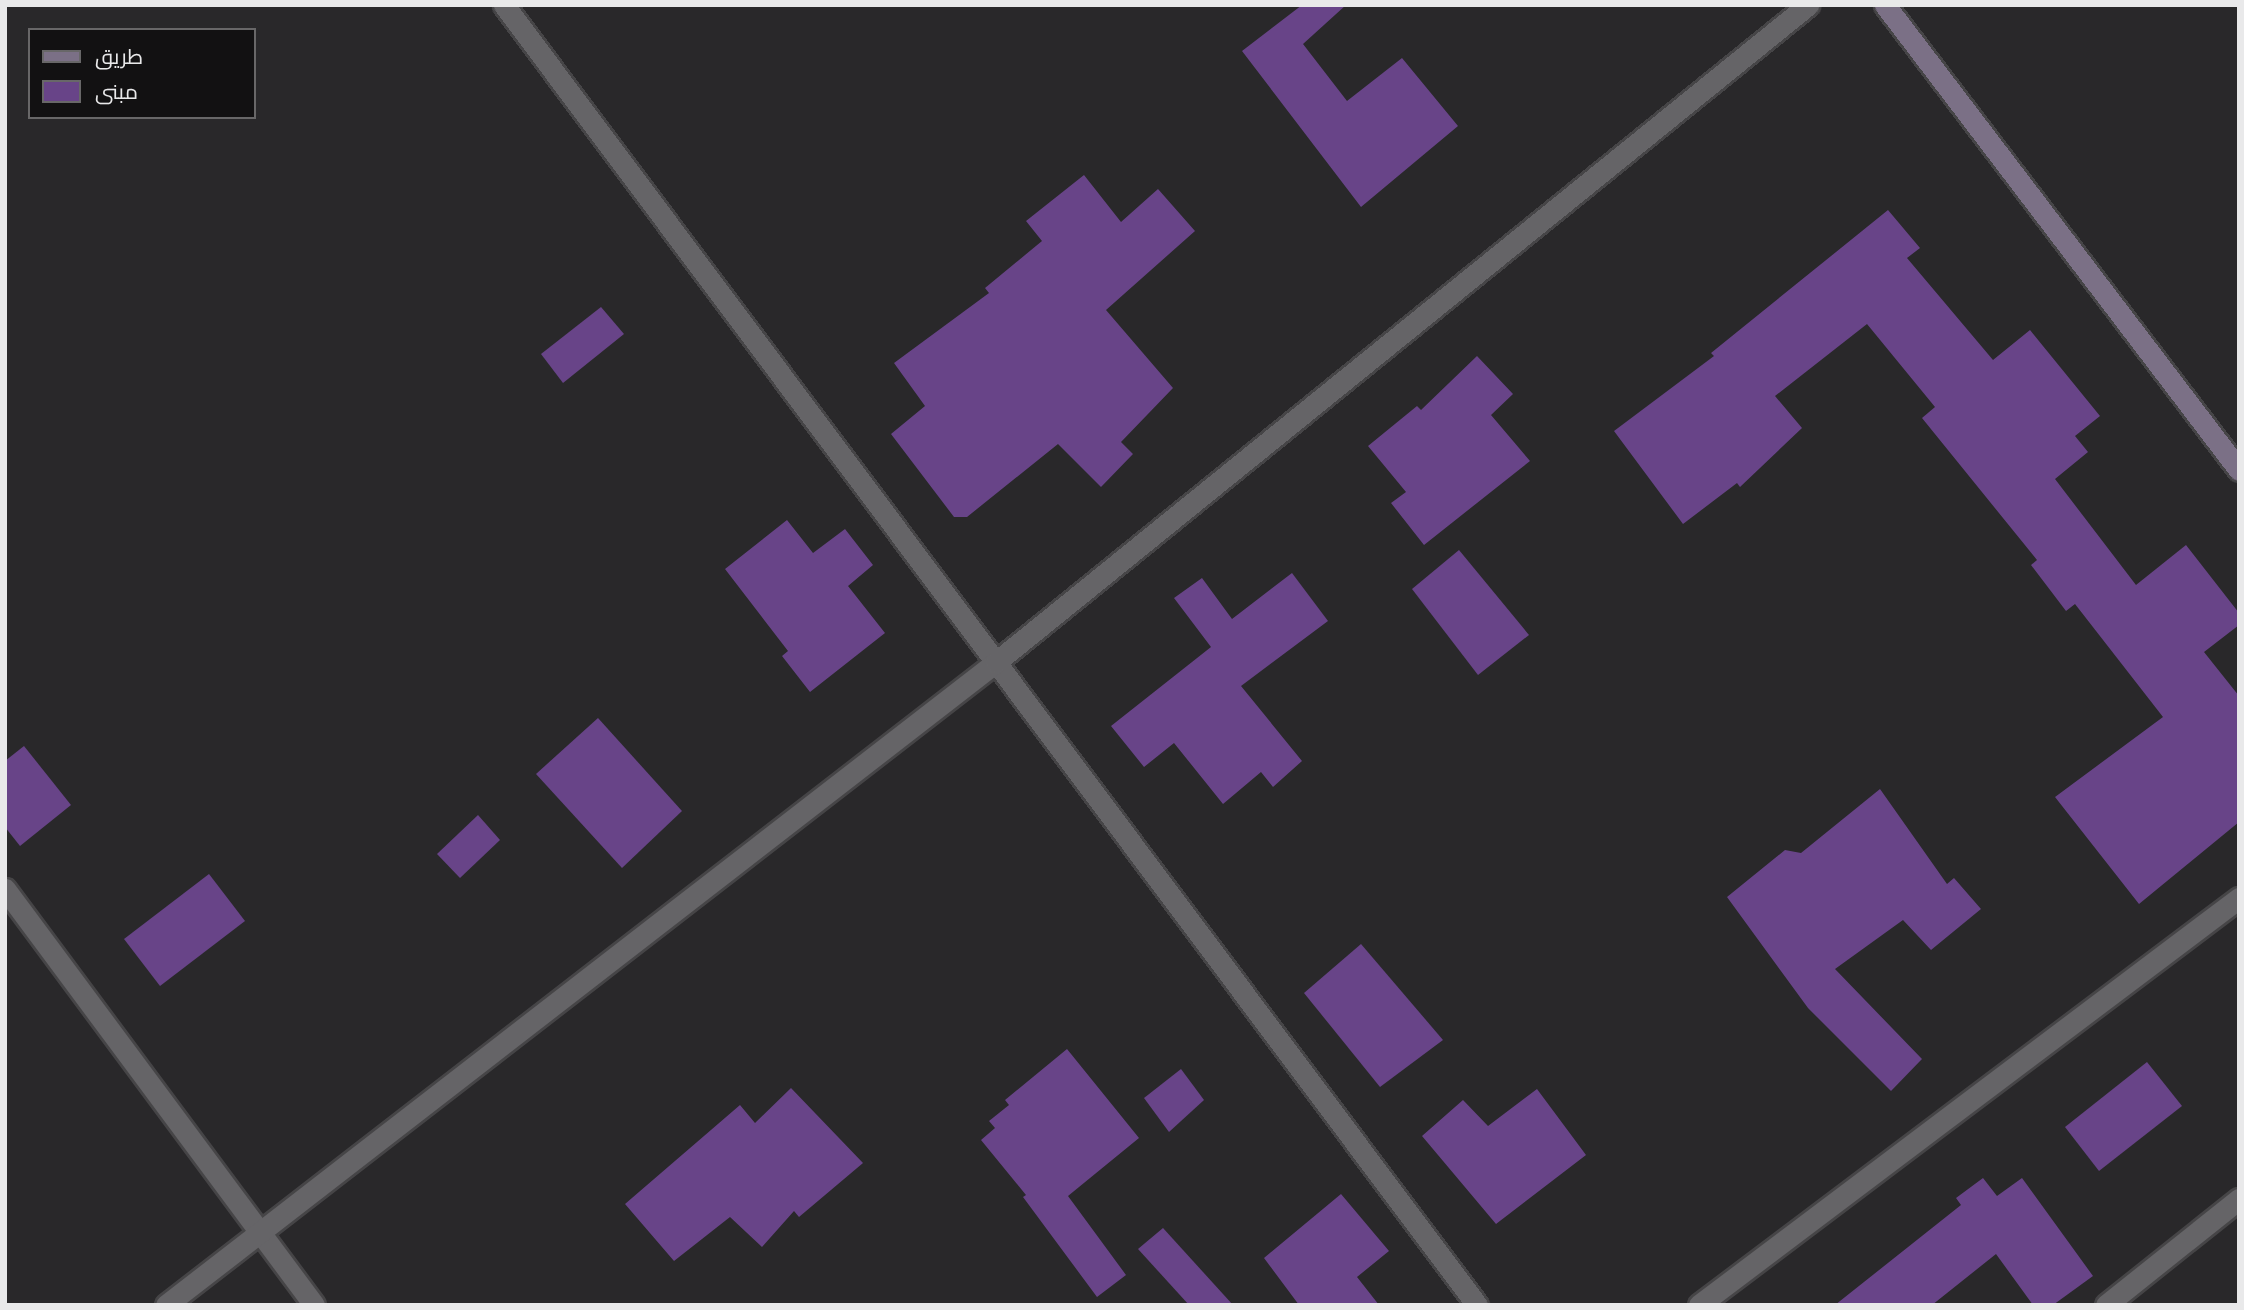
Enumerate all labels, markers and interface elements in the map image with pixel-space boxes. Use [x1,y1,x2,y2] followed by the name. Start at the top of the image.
[28,28,256,119] legend
[95,43,143,70] text: طريق
[95,78,138,105] text: مبنى

